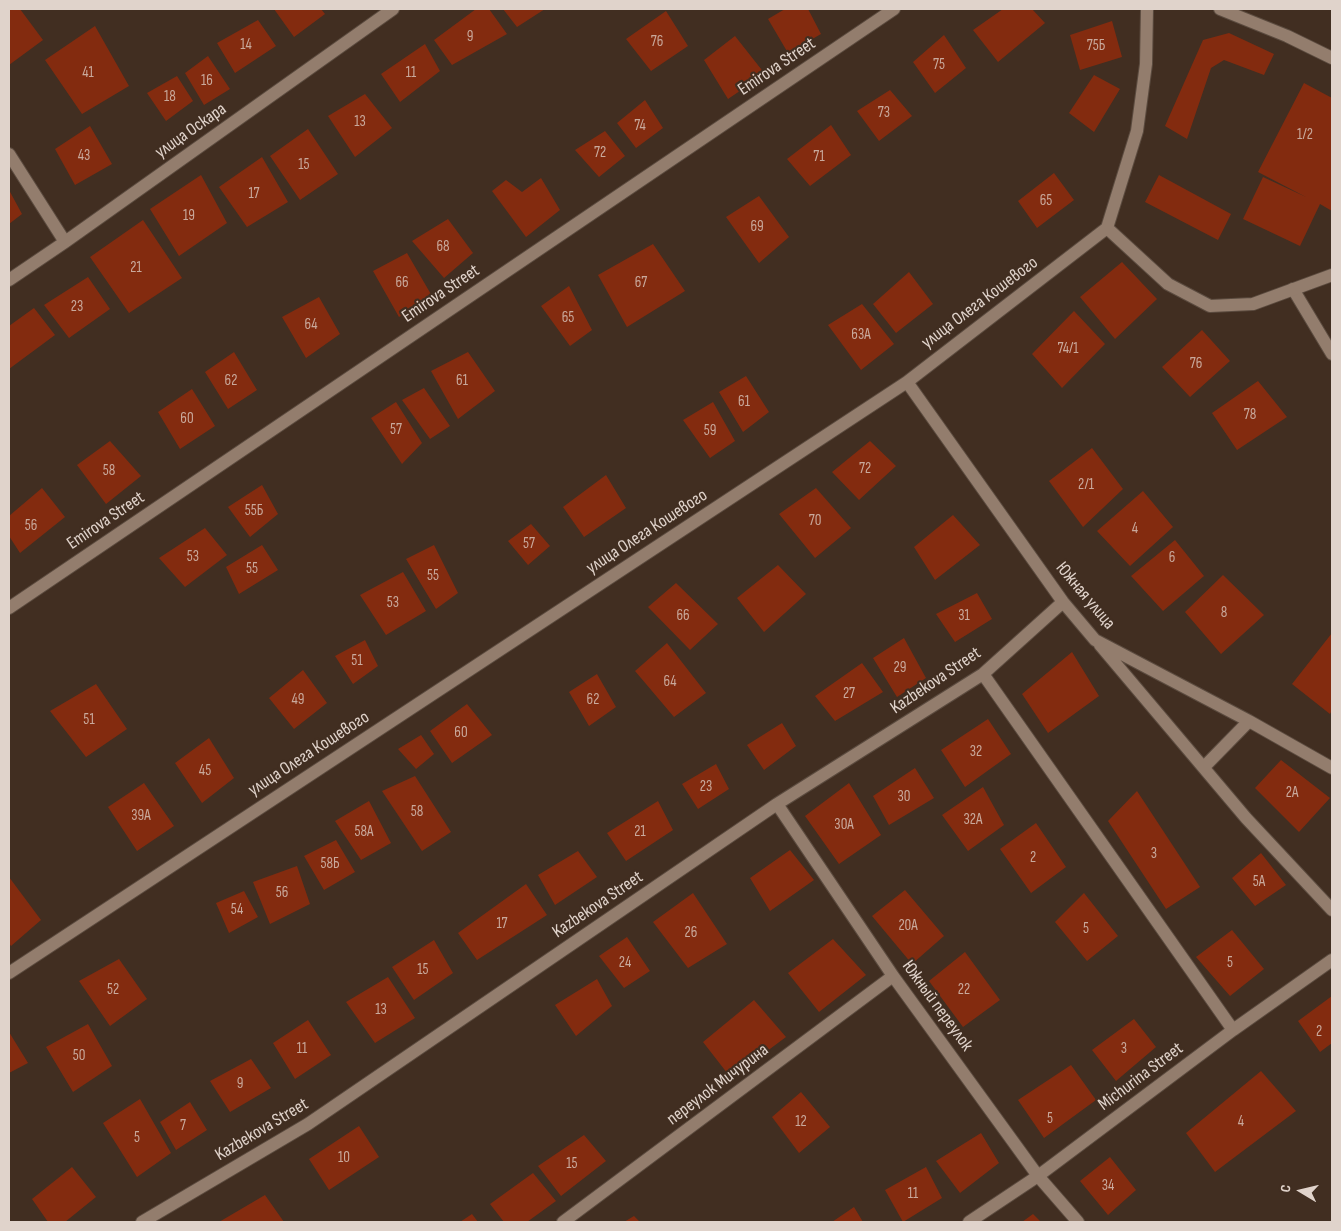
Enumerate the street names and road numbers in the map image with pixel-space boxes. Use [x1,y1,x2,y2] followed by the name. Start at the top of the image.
[734,33,820,101] street label: Emirova Street
[151,99,231,163] street label: улица Оскара
[918,252,1042,354] street label: улица Олега Кошевого
[398,260,484,328] street label: Emirova Street
[582,485,712,579] street label: улица Олега Кошевого
[63,487,149,555] street label: Emirova Street
[1051,558,1119,634] street label: Южная улица
[887,643,985,719] street label: Kazbekova Street
[244,707,374,801] street label: улица Олега Кошевого
[549,867,647,943] street label: Kazbekova Street
[897,956,977,1056] street label: Южный переулок
[1094,1038,1188,1116] street label: Michurina Street
[663,1040,773,1130] street label: переулок Мичурина
[212,1094,312,1166] street label: Kazbekova Street

